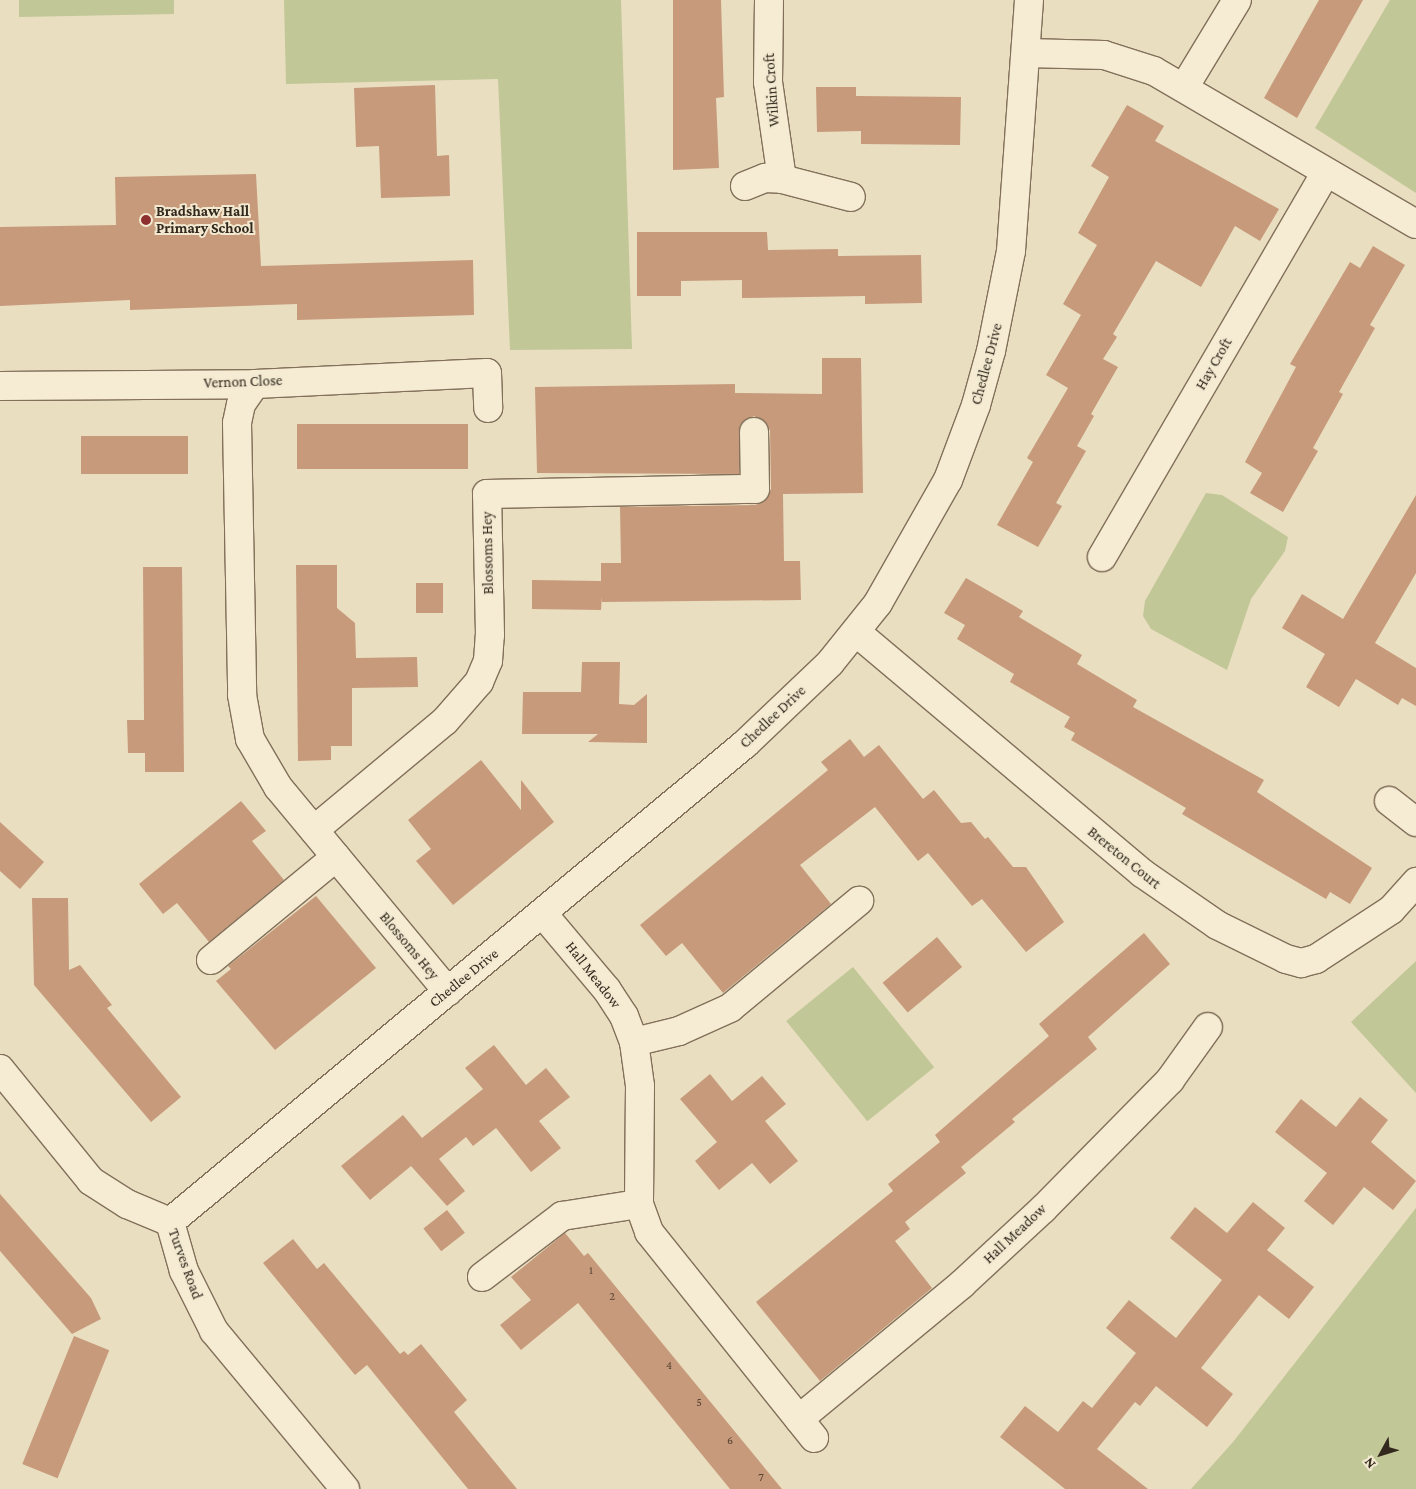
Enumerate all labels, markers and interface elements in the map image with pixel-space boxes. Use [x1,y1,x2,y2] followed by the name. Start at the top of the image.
[760,52,784,128] street label: Wilkin Croft
[156,202,254,237] place label: Bradshaw Hall Primary School
[140,214,152,226] marker: Bradshaw Hall Primary School
[967,321,1007,407] street label: Chedlee Drive
[1192,335,1236,393] street label: Hay Croft
[203,372,283,392] street label: Vernon Close
[478,511,498,595] street label: Blossoms Hey
[736,682,810,752] street label: Chedlee Drive
[1084,823,1164,893] street label: Brereton Court
[375,908,443,984] street label: Blossoms Hey
[561,938,625,1012] street label: Hall Meadow
[426,945,502,1011] street label: Chedlee Drive
[980,1200,1050,1268] street label: Hall Meadow
[164,1226,206,1302] street label: Turves Road
[589,1264,593,1278] house number: 1
[609,1290,615,1304] house number: 2
[666,1359,672,1373] house number: 4
[696,1396,702,1410] house number: 5
[1356,1429,1406,1479] north arrow
[727,1434,733,1448] house number: 6
[1360,1455,1379,1472] text: N
[758,1471,764,1485] house number: 7

